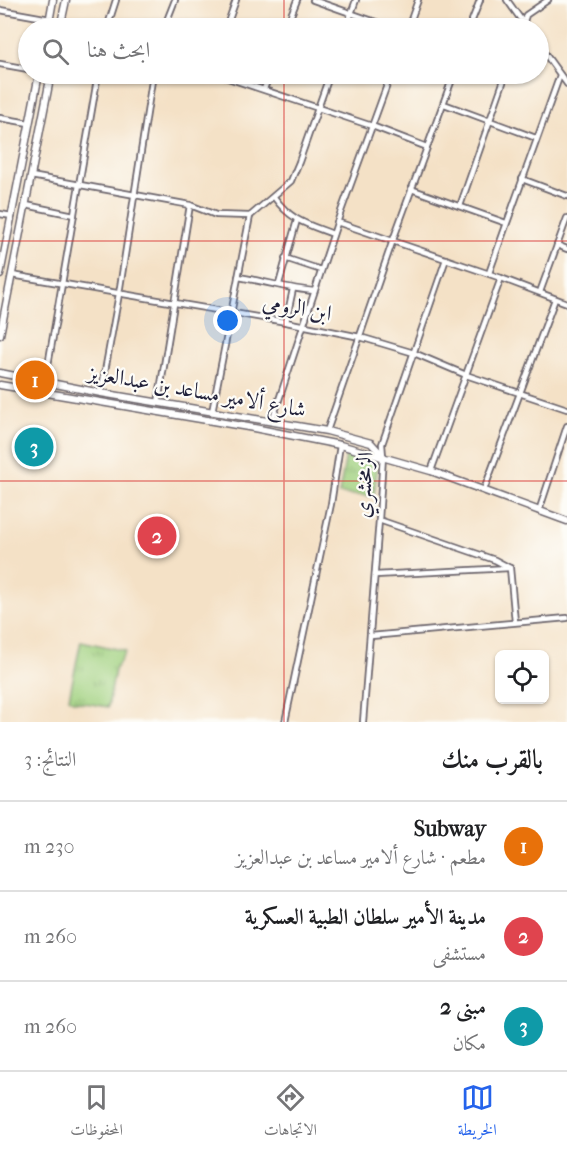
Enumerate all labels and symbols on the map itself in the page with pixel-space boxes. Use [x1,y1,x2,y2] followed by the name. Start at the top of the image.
[260,289,334,332] street label: ابن الرومي
[213,306,242,335] your location
[83,356,309,428] street label: شارع ألامير مساعد بن عبدالعزيز
[15,358,54,403] pin: 1
[15,424,54,470] pin: 3
[349,451,383,519] street label: الزمخشري
[138,514,176,558] pin: 2

